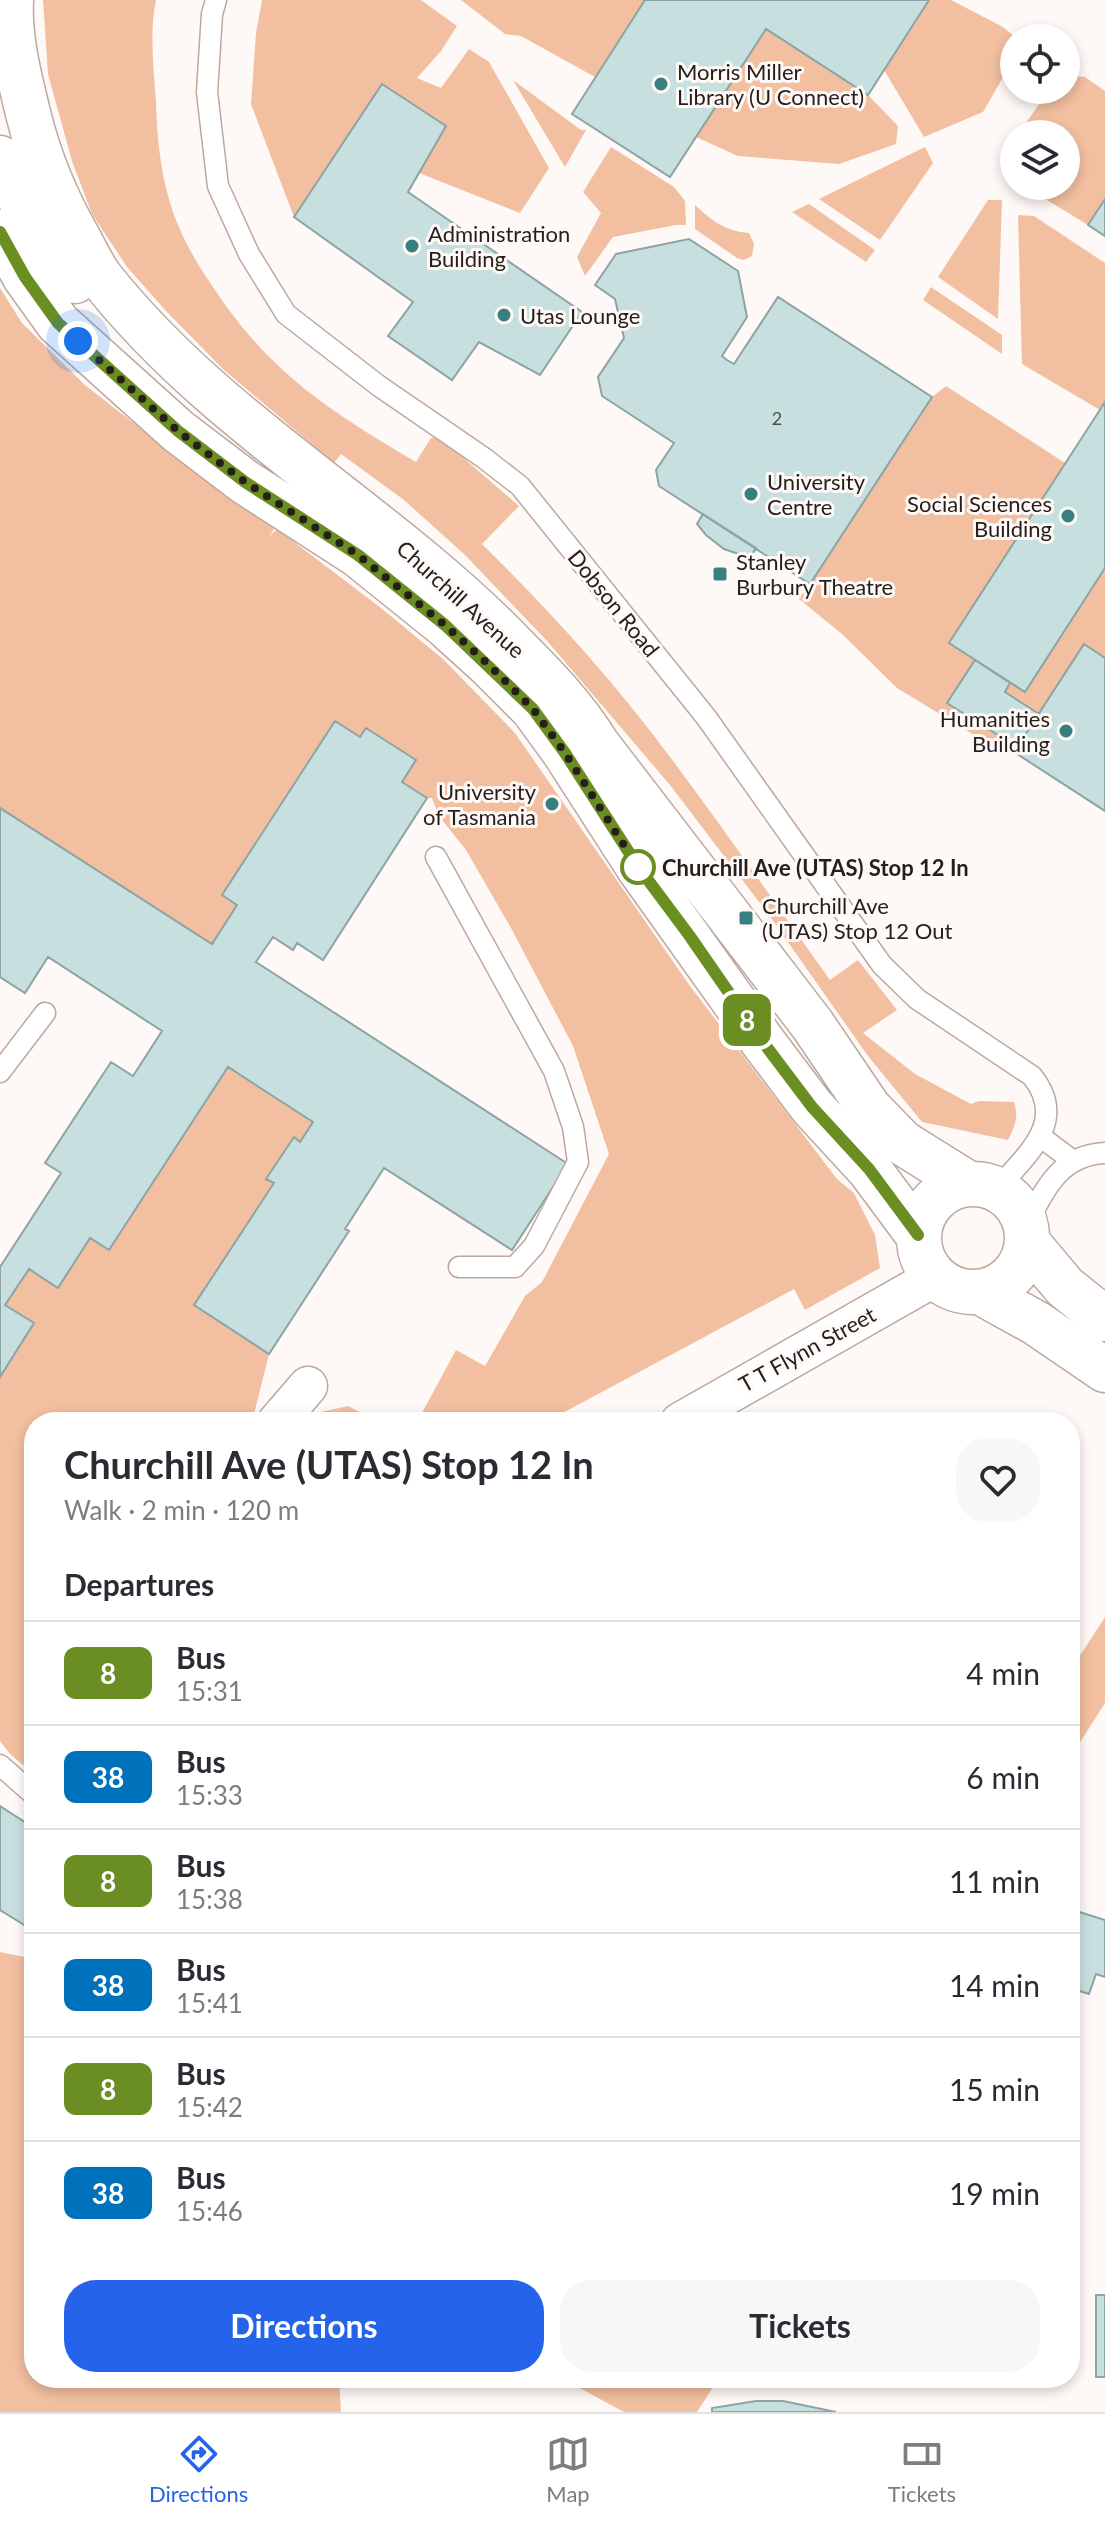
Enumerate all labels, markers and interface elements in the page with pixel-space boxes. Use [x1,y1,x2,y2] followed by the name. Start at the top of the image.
[1000,24,1080,200] map controls
[1000,24,1080,104] button: locate
[677,58,864,110] place label: Morris Miller Library (U Connect)
[652,75,670,93] marker: Morris Miller Library (U Connect)
[1000,120,1080,200] button: layers
[428,220,570,272] place label: Administration Building
[403,237,421,255] marker: Administration Building
[520,302,640,329] place label: Utas Lounge
[495,306,513,324] marker: Utas Lounge
[58,321,98,361] your location
[772,407,782,429] house number: 2
[767,468,866,520] place label: University Centre
[742,485,760,503] marker: University Centre
[907,490,1052,542] place label: Social Sciences Building
[1059,507,1077,525] marker: Social Sciences Building
[391,534,531,664] street label: Churchill Avenue
[563,544,665,662] street label: Dobson Road
[736,548,893,600] place label: Stanley Burbury Theatre
[711,565,729,583] marker: Stanley Burbury Theatre
[940,705,1050,757] place label: Humanities Building
[1057,722,1075,740] marker: Humanities Building
[423,778,537,830] place label: University of Tasmania
[543,795,561,813] marker: University of Tasmania
[621,850,655,884] marker: Churchill Ave (UTAS) Stop 12 In
[662,854,969,881] place label: Churchill Ave (UTAS) Stop 12 In
[762,892,952,944] place label: Churchill Ave (UTAS) Stop 12 Out
[737,909,755,927] marker: Churchill Ave (UTAS) Stop 12 Out
[721,994,773,1046] line badge: 8
[739,1003,755,1037] text: 8
[734,1300,880,1398] street label: T T Flynn Street
[956,1438,1040,1522] button: heart
[64,1441,594,1487] text: Churchill Ave (UTAS) Stop 12 In
[64,1494,299,1526] text: Walk · 2 min · 120 m
[64,1566,214,1602] text: Departures
[176,1639,226,1675] text: Bus
[966,1655,1040,1691] text: 4 min
[100,1656,116,1690] text: 8
[176,1675,243,1707] text: 15:31
[176,1743,226,1779] text: Bus
[966,1759,1040,1795] text: 6 min
[92,1760,124,1794] text: 38
[176,1779,243,1811] text: 15:33
[176,1847,226,1883] text: Bus
[949,1863,1040,1899] text: 11 min
[100,1864,116,1898] text: 8
[176,1883,243,1915] text: 15:38
[176,1951,226,1987] text: Bus
[949,1967,1040,2003] text: 14 min
[92,1968,124,2002] text: 38
[176,1987,243,2019] text: 15:41
[176,2055,226,2091] text: Bus
[949,2071,1040,2107] text: 15 min
[100,2072,116,2106] text: 8
[176,2091,243,2123] text: 15:42
[176,2159,226,2195] text: Bus
[949,2175,1040,2211] text: 19 min
[92,2176,124,2210] text: 38
[176,2195,243,2227] text: 15:46
[64,2280,544,2372] button: Directions
[560,2280,1040,2372] button: Tickets
[149,2432,248,2507] tab: Directions
[546,2432,590,2507] tab: Map
[888,2432,956,2507] tab: Tickets

